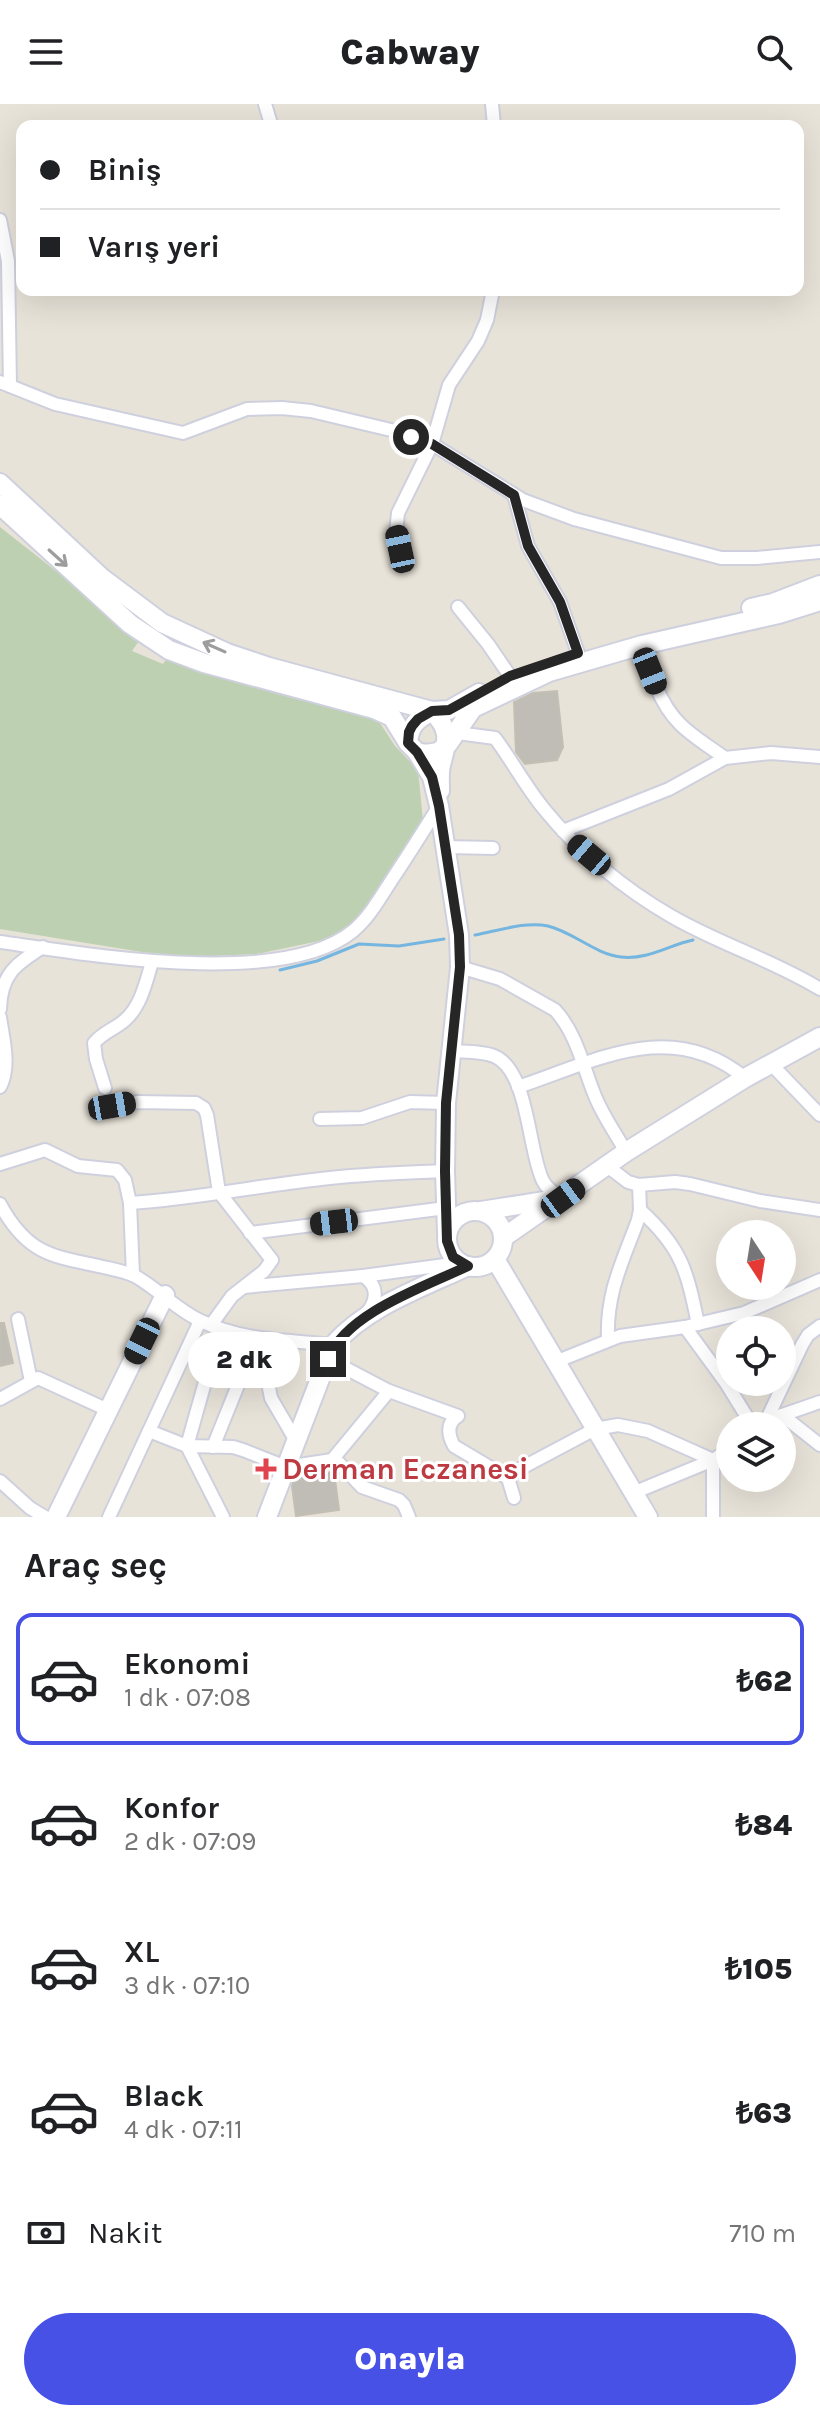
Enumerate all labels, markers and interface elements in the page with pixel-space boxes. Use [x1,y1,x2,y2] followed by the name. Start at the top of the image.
[24,30,68,74] icon: menu
[752,30,796,74] icon: search
[340,31,480,73] text: Cabway
[88,152,162,188] text: Biniş
[88,229,220,265] text: Varış yeri
[393,419,429,455] route start
[383,523,417,575] car
[47,548,67,566] one-way arrow
[202,639,226,654] one-way arrow
[630,644,670,698] car
[563,830,615,880] car
[86,1090,138,1122] car
[537,1174,589,1222] car
[309,1207,359,1237] car
[716,1220,796,1300] north arrow
[716,1220,796,1492] map controls
[121,1314,163,1368] car
[716,1316,796,1396] button: locate
[188,1331,300,1387] callout: 2 dk
[310,1341,346,1377] route end
[216,1344,272,1375] text: 2 dk
[716,1412,796,1492] button: layers
[282,1451,529,1487] place label: Derman Eczanesi
[257,1460,275,1478] marker: Derman Eczanesi
[24,1544,167,1586] text: Araç seç
[28,1643,100,1715] icon: car
[124,1646,250,1682] text: Ekonomi
[737,1663,792,1699] text: ₺62
[124,1682,251,1713] text: 1 dk · 07:08
[28,1787,100,1859] icon: car
[124,1790,219,1826] text: Konfor
[735,1807,792,1843] text: ₺84
[124,1826,256,1857] text: 2 dk · 07:09
[28,1931,100,2003] icon: car
[124,1934,159,1970] text: XL
[725,1951,792,1987] text: ₺105
[124,1970,250,2001] text: 3 dk · 07:10
[28,2075,100,2147] icon: car
[124,2078,204,2114] text: Black
[736,2095,792,2131] text: ₺63
[124,2114,243,2145] text: 4 dk · 07:11
[24,2211,68,2255] icon: cash
[88,2215,162,2251] text: Nakit
[729,2218,796,2249] text: 710 m
[24,2313,796,2405] button: Onayla

